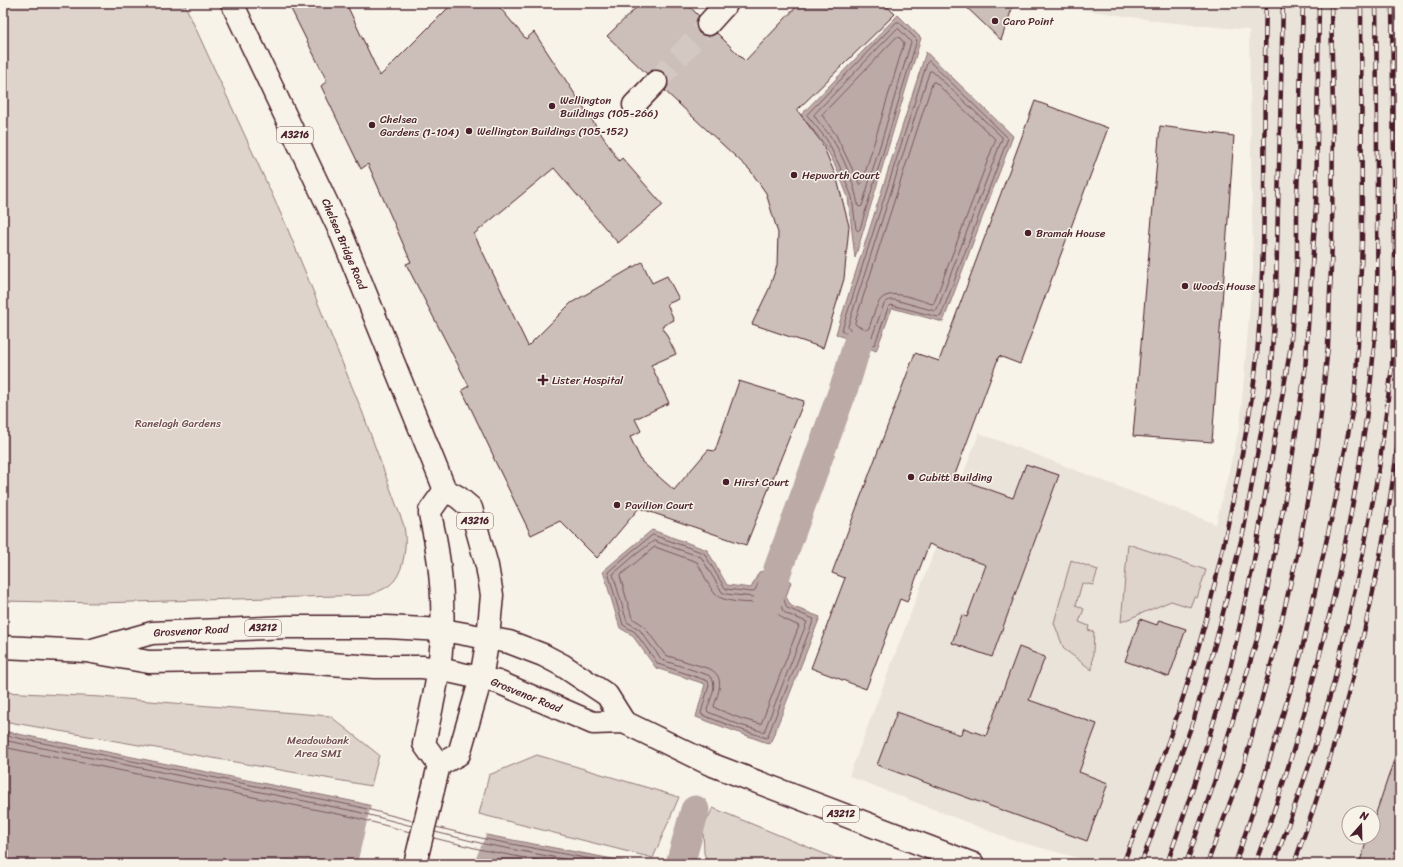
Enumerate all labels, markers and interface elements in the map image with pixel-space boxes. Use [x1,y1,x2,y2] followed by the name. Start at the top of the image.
[1003,12,1054,31] place label: Caro Point
[990,16,1000,26] marker: Caro Point
[560,91,659,123] place label: Wellington Buildings (105-266)
[547,101,557,111] marker: Wellington Buildings (105-266)
[380,110,459,142] place label: Chelsea Gardens (1-104)
[367,120,377,130] marker: Chelsea Gardens (1-104)
[477,122,629,141] place label: Wellington Buildings (105-152)
[464,126,474,136] marker: Wellington Buildings (105-152)
[277,127,313,143] road number: A3216
[802,166,880,185] place label: Hepworth Court
[789,170,799,180] marker: Hepworth Court
[316,195,372,294] street label: Chelsea Bridge Road
[1036,224,1106,243] place label: Bramah House
[1023,228,1033,238] marker: Bramah House
[1193,277,1256,296] place label: Woods House
[1180,281,1190,291] marker: Woods House
[552,371,624,390] place label: Lister Hospital
[537,374,549,386] marker: Lister Hospital
[135,414,222,433] park label: Ranelagh Gardens
[919,468,993,487] place label: Cubitt Building
[906,472,916,482] marker: Cubitt Building
[734,473,790,492] place label: Hirst Court
[721,477,731,487] marker: Hirst Court
[625,496,694,515] place label: Pavilion Court
[612,500,622,510] marker: Pavilion Court
[457,513,493,529] road number: A3216
[153,619,230,642] street label: Grosvenor Road
[245,620,281,636] road number: A3212
[488,672,565,718] street label: Grosvenor Road
[287,731,349,763] park label: Meadowbank Area SMI
[1341,805,1381,845] north arrow
[1356,805,1371,826] text: N
[823,806,859,822] road number: A3212

